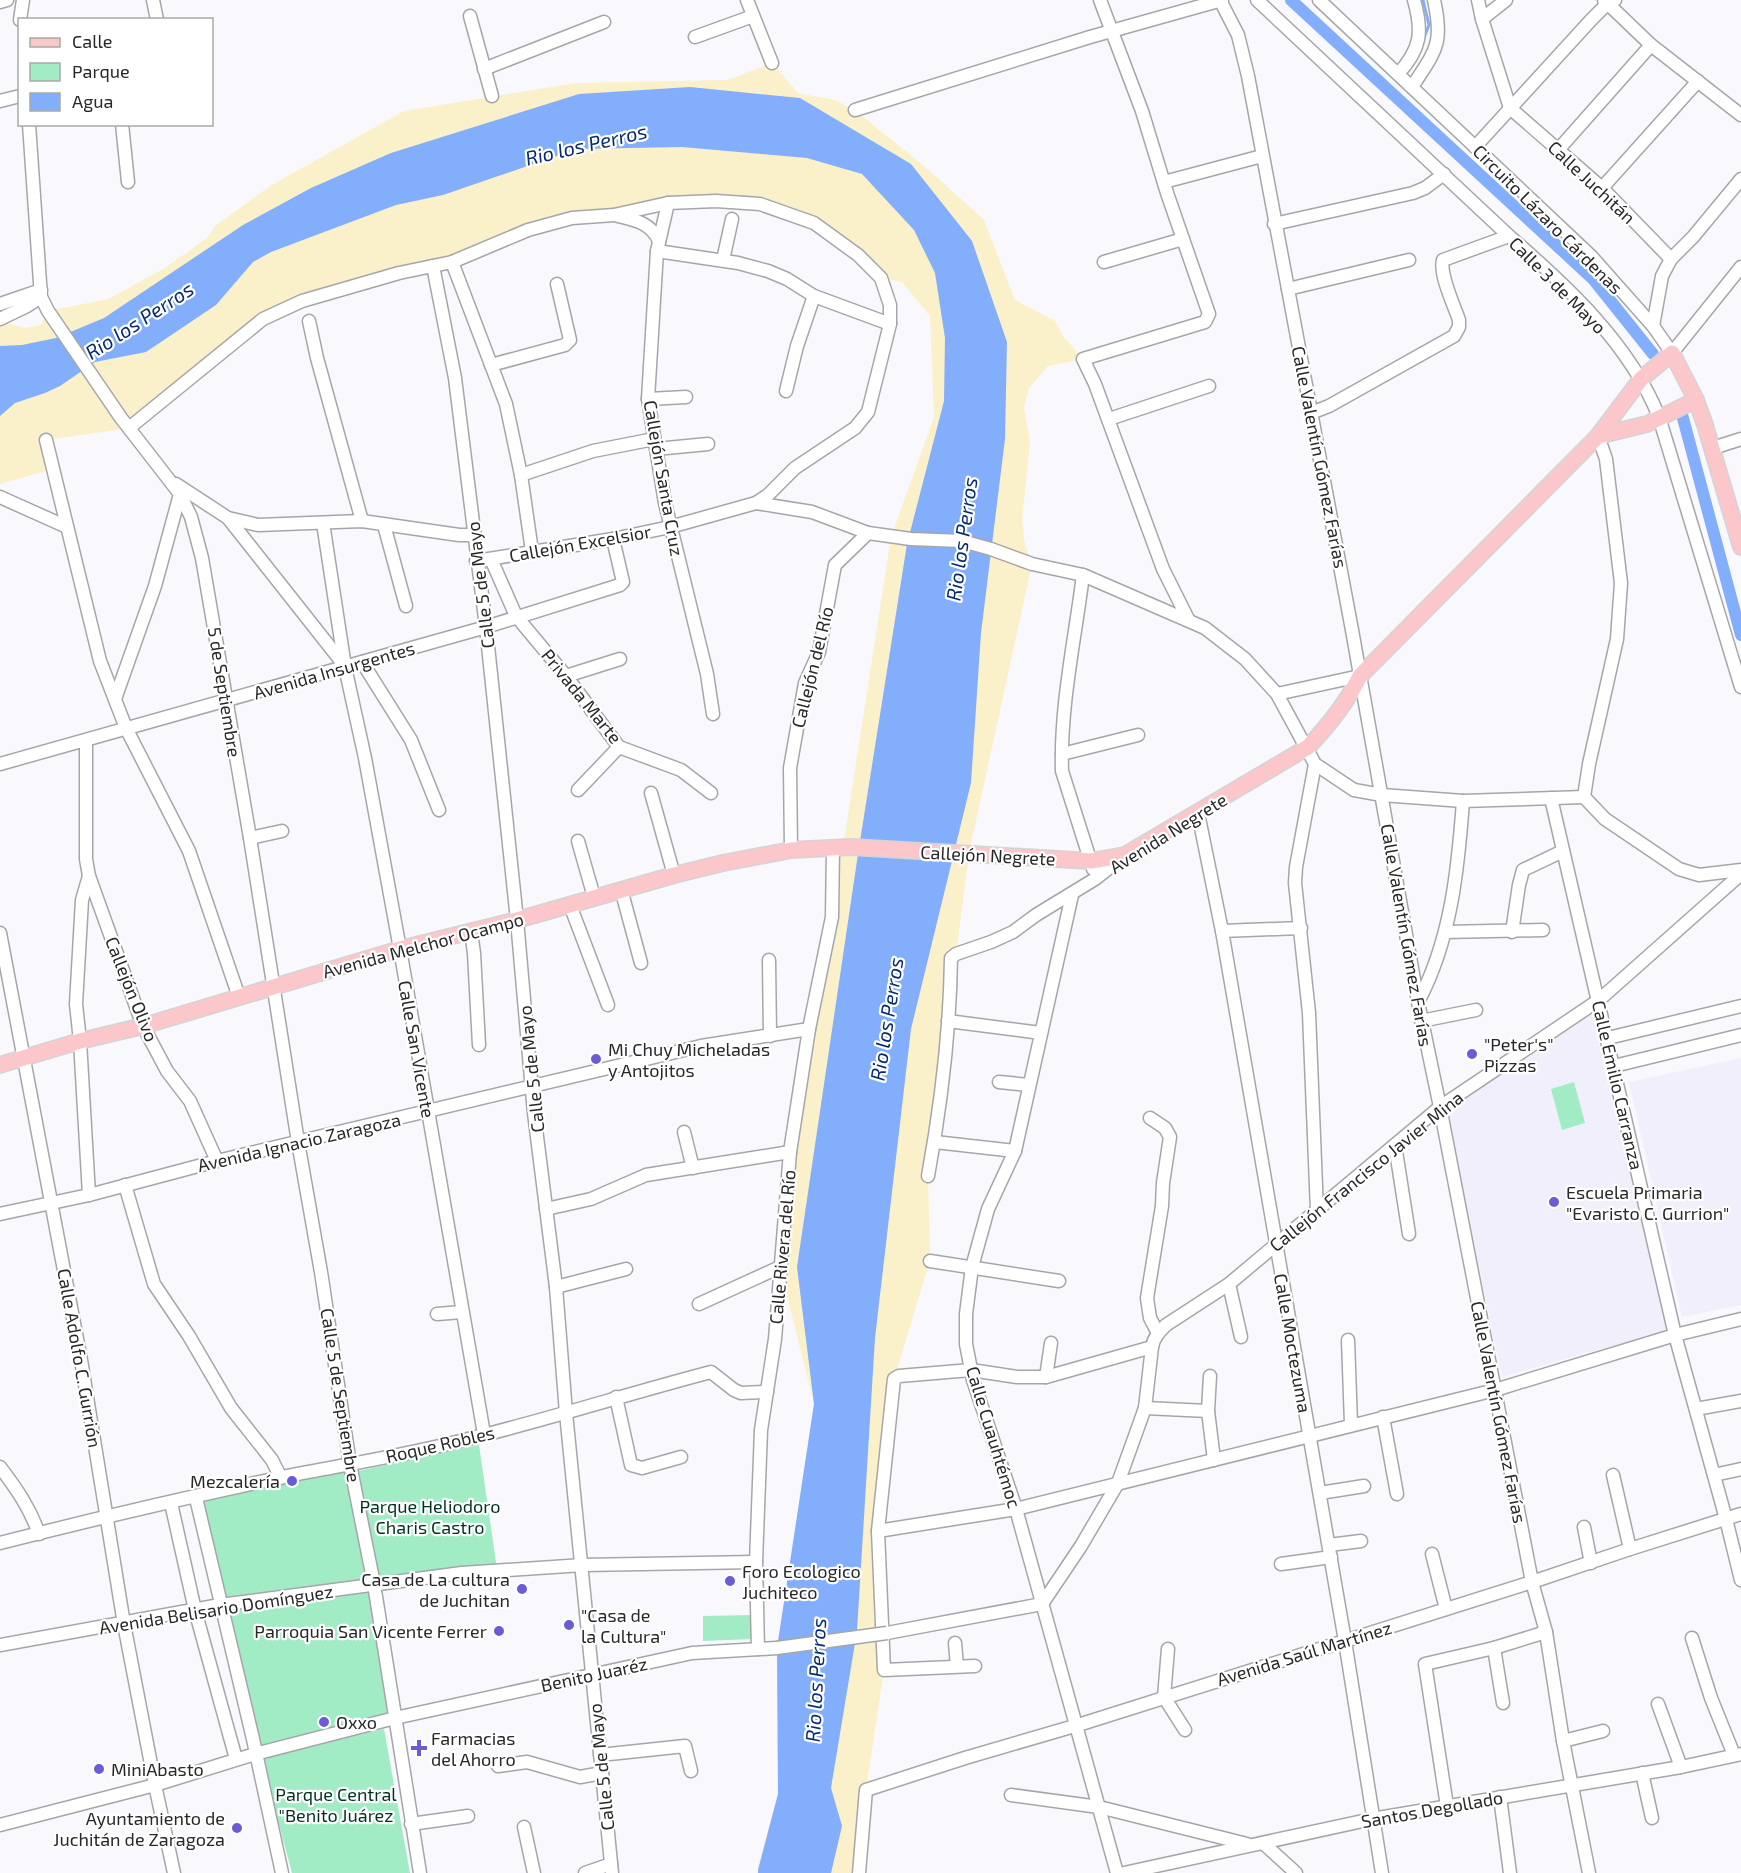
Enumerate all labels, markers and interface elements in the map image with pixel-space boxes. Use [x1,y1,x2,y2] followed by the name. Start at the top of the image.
[18,18,213,126] legend
[72,30,113,52] text: Calle
[72,60,130,82] text: Parque
[72,90,113,112] text: Agua
[523,118,649,170] water label: Rio los Perros
[1544,136,1640,228] street label: Calle Juchitán
[1469,140,1627,298] street label: Circuito Lázaro Cárdenas
[1505,232,1611,338] street label: Calle 3 de Mayo
[80,276,198,364] water label: Rio los Perros
[1288,344,1352,570] street label: Calle Valentín Gómez Farías
[639,398,689,558] street label: Callejón Santa Cruz
[940,476,982,602] water label: Rio los Perros
[461,520,499,650] street label: Calle 5 de Mayo
[507,520,653,566] street label: Callejón Excelsior
[786,604,838,730] street label: Callejón del Río
[204,625,246,759] street label: 5 de Septiembre
[251,636,417,704] street label: Avenida Insurgentes
[537,644,627,748] street label: Privada Marte
[1105,788,1231,878] street label: Avenida Negrete
[1377,822,1437,1048] street label: Calle Valentín Gómez Farías
[920,840,1056,870] street label: Callejón Negrete
[320,908,526,982] street label: Avenida Melchor Ocampo
[101,933,163,1045] street label: Callejón Olivo
[864,956,908,1082] water label: Rio los Perros
[394,979,440,1119] street label: Calle San Vicente
[1588,998,1648,1172] street label: Calle Emilio Carranza
[513,1004,549,1134] street label: Calle 5 de Mayo
[1484,1033,1554,1076] place label: "Peter's" Pizzas
[608,1038,770,1081] place label: Mi Chuy Micheladas y Antojitos
[1465,1047,1479,1061] marker: "Peter's" Pizzas
[589,1052,603,1066] marker: Mi Chuy Micheladas y Antojitos
[1265,1086,1467,1256] street label: Callejón Francisco Javier Mina
[195,1108,403,1176] street label: Avenida Ignacio Zaragoza
[764,1169,800,1325] street label: Calle Rivera del Río
[1566,1181,1729,1224] place label: Escuela Primaria "Evaristo C. Gurrion"
[1547,1195,1561,1209] marker: Escuela Primaria "Evaristo C. Gurrion"
[53,1267,107,1449] street label: Calle Adolfo C. Gurrión
[1270,1272,1316,1414] street label: Calle Moctezuma
[1467,1299,1531,1525] street label: Calle Valentín Gómez Farías
[316,1306,366,1484] street label: Calle 5 de Septiembre
[962,1364,1026,1511] street label: Calle Cuauhtémoc
[383,1421,497,1467] street label: Roque Robles
[190,1470,280,1492] place label: Mezcalería
[285,1474,299,1488] marker: Mezcalería
[359,1495,501,1538] park label: Parque Heliodoro Charis Castro
[742,1560,861,1603] place label: Foro Ecologico Juchiteco
[361,1568,510,1611] place label: Casa de La cultura de Juchitan
[723,1574,737,1588] marker: Foro Ecologico Juchiteco
[97,1580,335,1638] street label: Avenida Belisario Domínguez
[515,1582,529,1596] marker: Casa de La cultura de Juchitan
[581,1604,666,1647] place label: "Casa de la Cultura"
[1214,1616,1394,1690] street label: Avenida Saúl Martínez
[800,1617,830,1743] water label: Rio los Perros
[562,1618,576,1632] marker: "Casa de la Cultura"
[254,1620,487,1642] place label: Parroquia San Vicente Ferrer
[492,1624,506,1638] marker: Parroquia San Vicente Ferrer
[539,1652,649,1696] street label: Benito Juaréz
[583,1702,619,1832] street label: Calle 5 de Mayo
[336,1711,377,1733] place label: Oxxo
[317,1715,331,1729] marker: Oxxo
[431,1727,516,1770] place label: Farmacias del Ahorro
[412,1741,426,1755] marker: Farmacias del Ahorro
[111,1758,204,1780] place label: MiniAbasto
[92,1762,106,1776] marker: MiniAbasto
[275,1783,397,1826] park label: Parque Central "Benito Juárez
[1359,1786,1505,1832] street label: Santos Degollado
[53,1807,225,1850] place label: Ayuntamiento de Juchitán de Zaragoza
[230,1821,244,1835] marker: Ayuntamiento de Juchitán de Zaragoza

